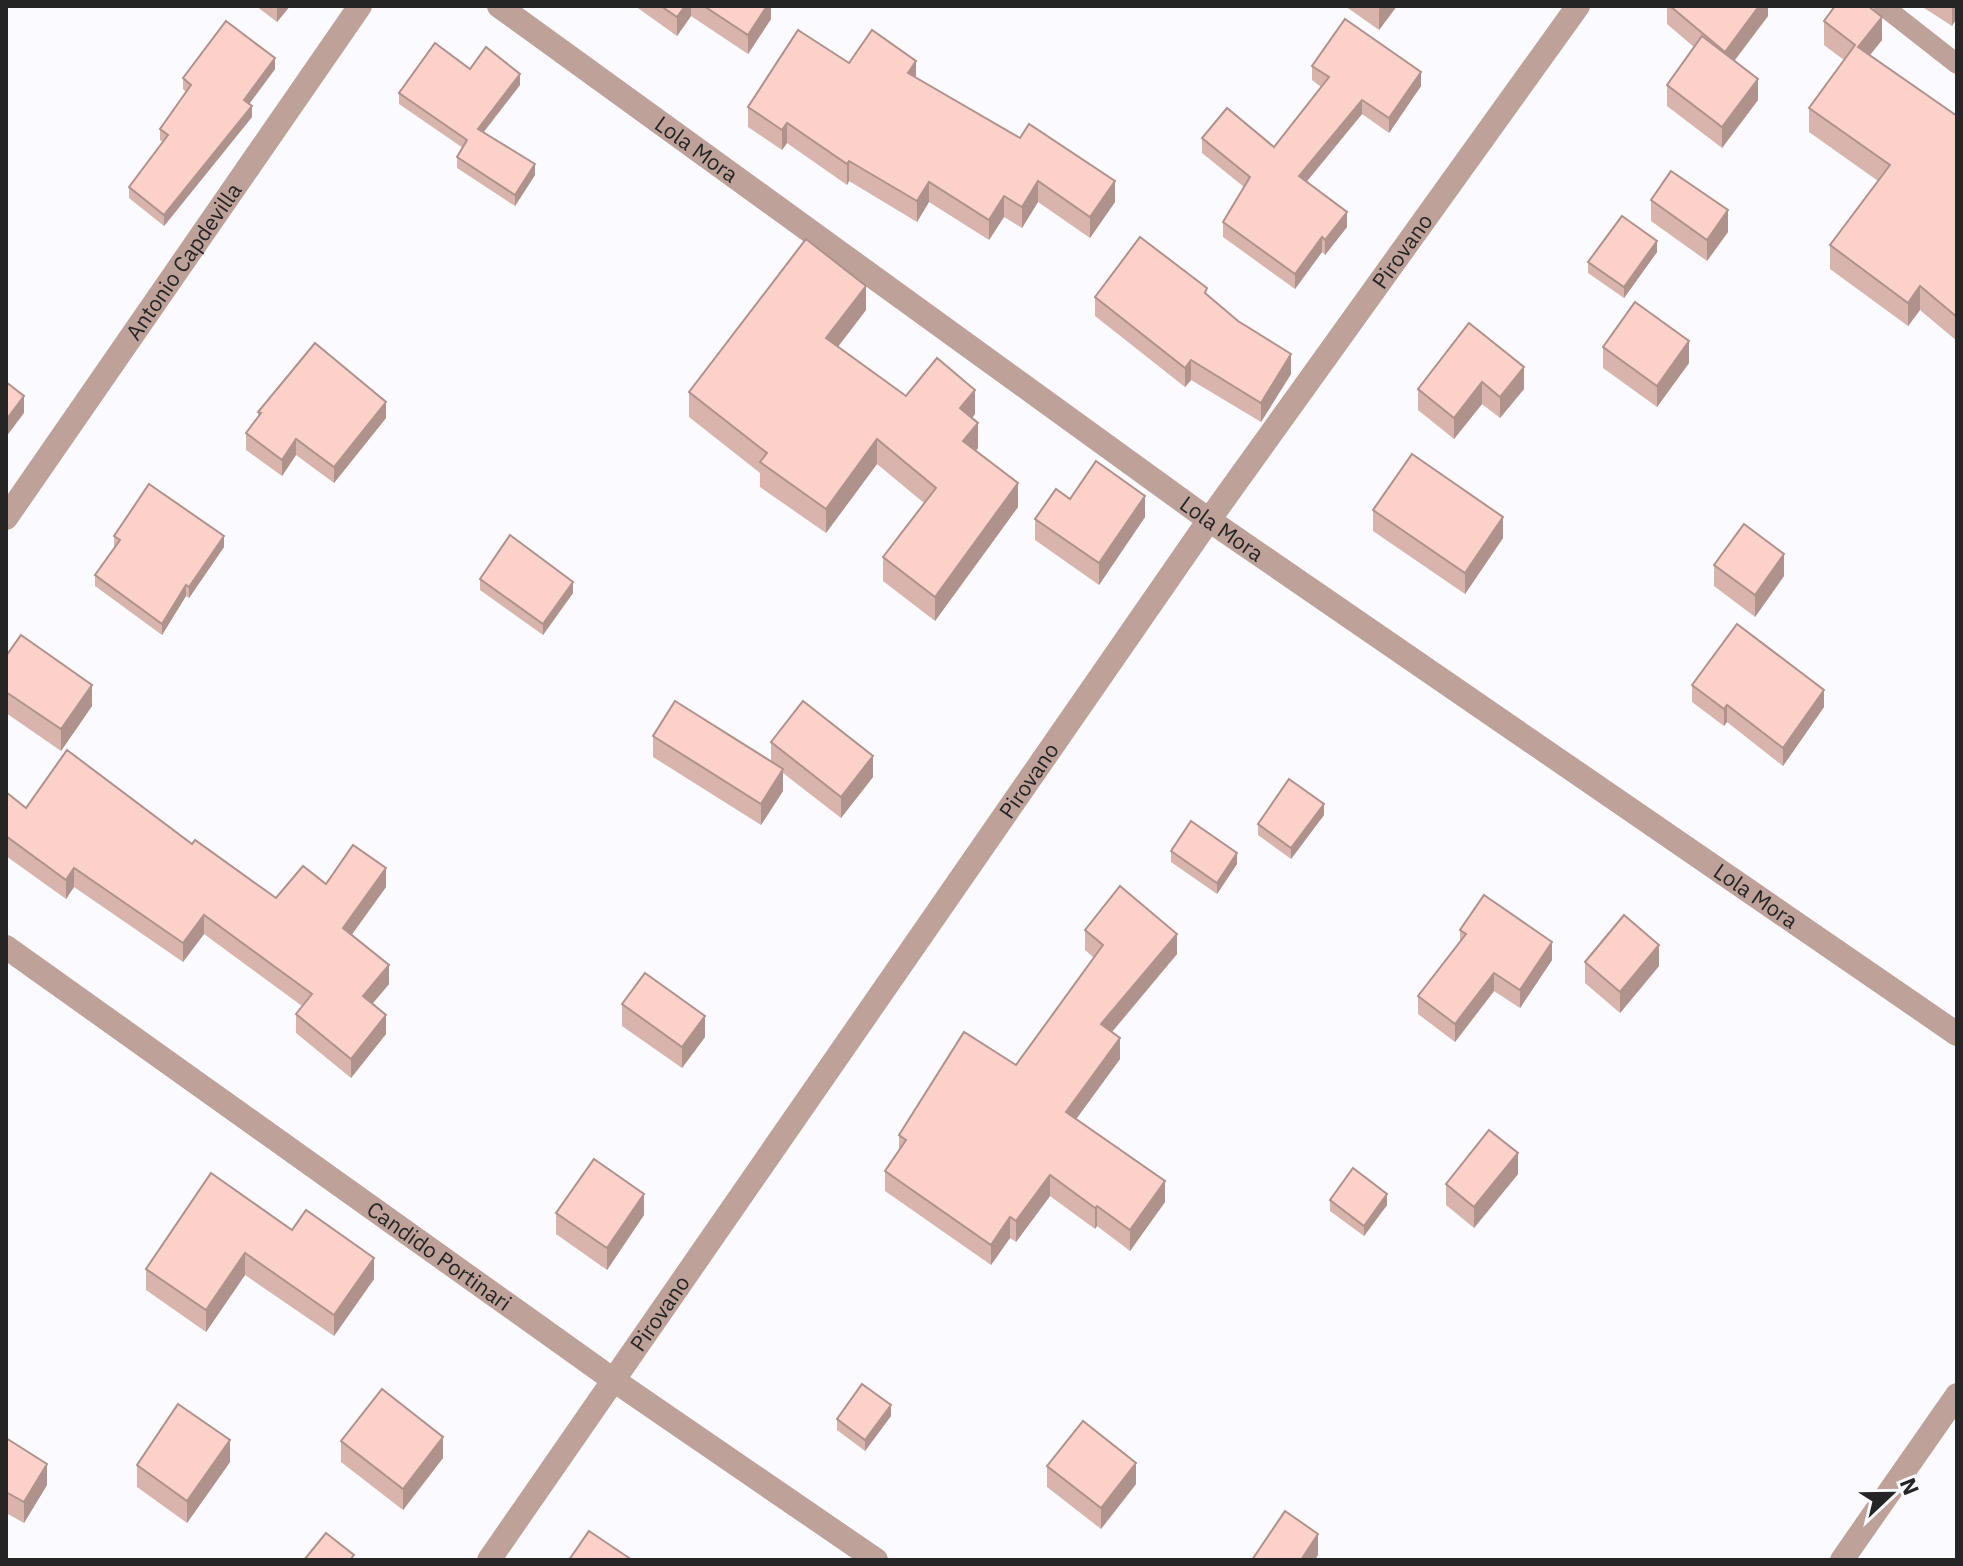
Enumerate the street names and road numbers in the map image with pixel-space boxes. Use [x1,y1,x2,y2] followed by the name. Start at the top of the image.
[650,109,745,189] street label: Lola Mora
[119,177,248,345] street label: Antonio Capdevilla
[1365,207,1439,294] street label: Pirovano
[1174,489,1270,568] street label: Lola Mora
[992,737,1065,824] street label: Pirovano
[1708,856,1804,935] street label: Lola Mora
[361,1194,518,1317] street label: Candido Portinari
[623,1269,696,1357] street label: Pirovano

